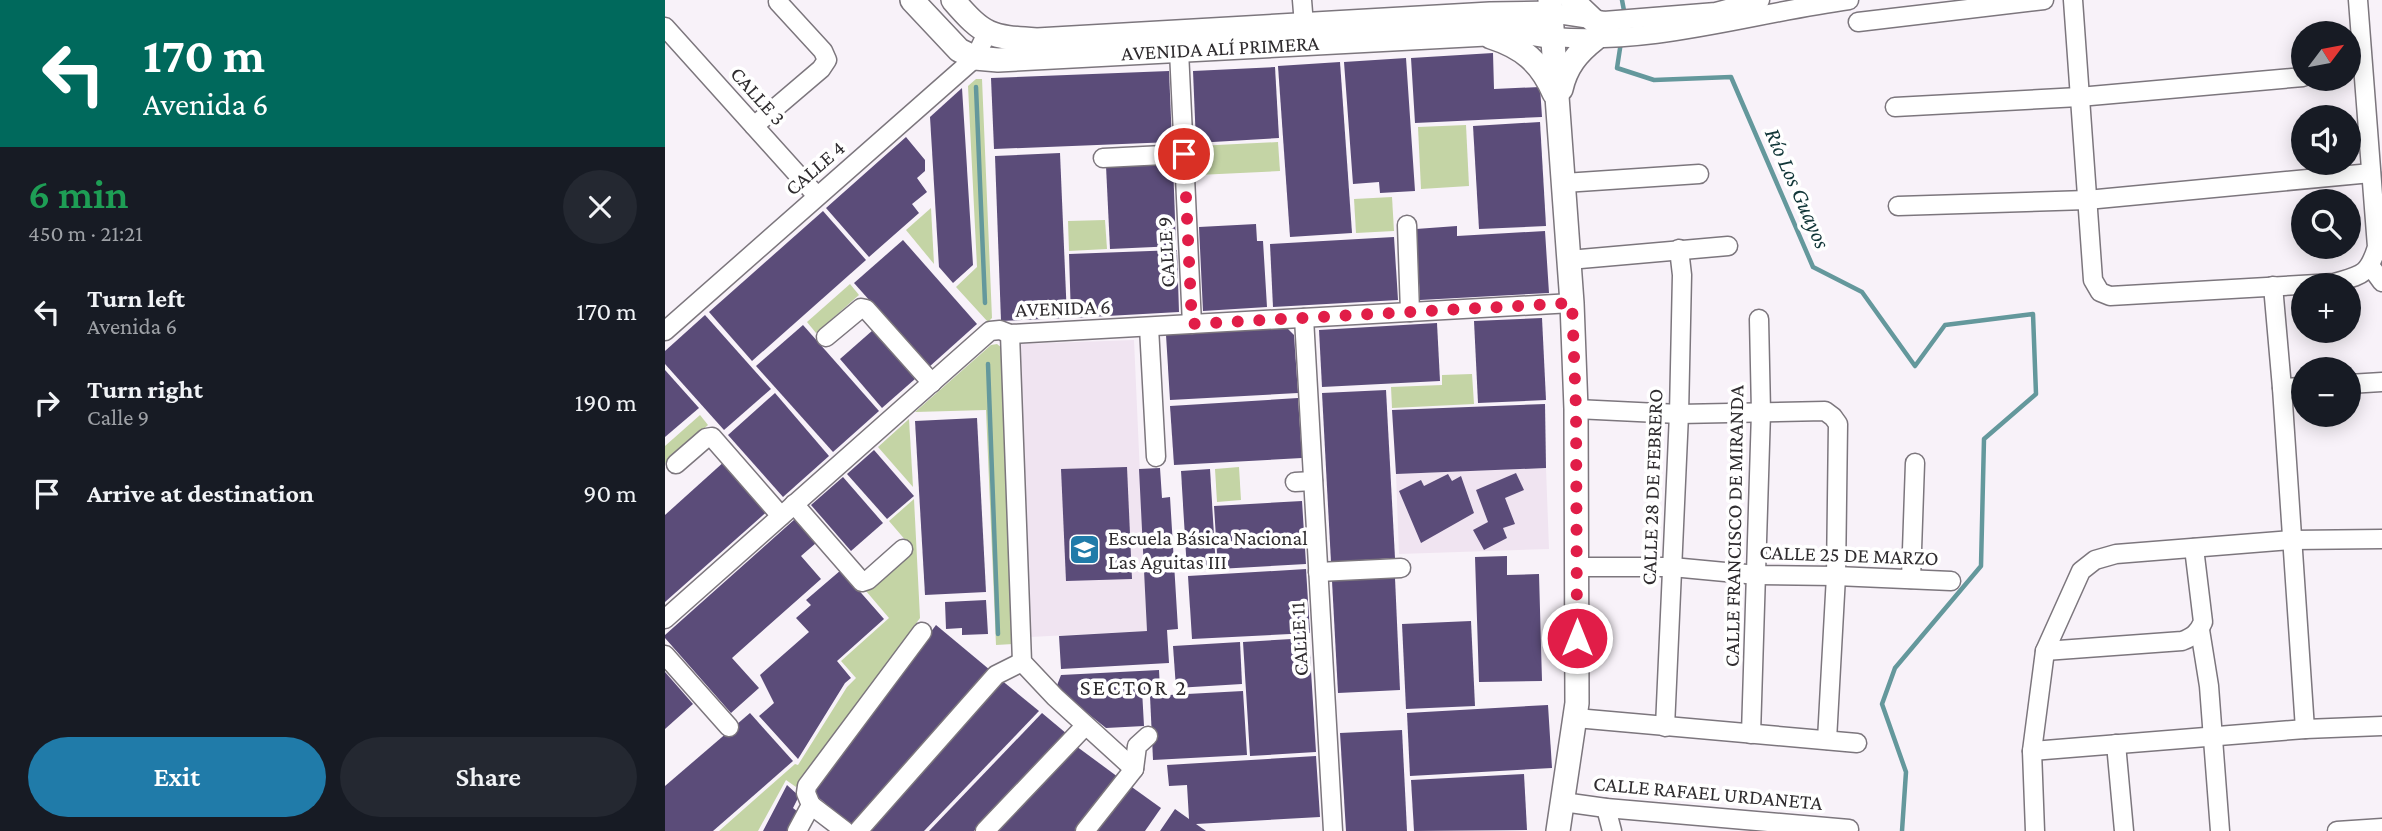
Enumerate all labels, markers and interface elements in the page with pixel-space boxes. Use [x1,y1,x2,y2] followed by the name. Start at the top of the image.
[2291,21,2361,91] north arrow
[2291,21,2361,427] map controls
[28,28,119,119] icon: left
[143,28,265,83] text: 170 m
[1121,31,1320,65] street label: AVENIDA ALÍ PRIMERA
[726,62,790,130] street label: CALLE 3
[143,86,269,122] text: Avenida 6
[2291,105,2361,175] button: sound
[1154,124,1214,184] pin
[1760,124,1836,253] water label: Río Los Guayos
[1165,135,1203,173] icon: arrive
[780,136,850,200] street label: CALLE 4
[28,170,129,217] text: 6 min
[563,170,637,244] button: close
[2291,189,2361,259] button: search
[1152,216,1180,288] street label: CALLE 9
[28,220,143,246] text: 450 m · 21:21
[2291,273,2361,343] button: +
[87,284,185,313] text: Turn left
[28,293,66,331] icon: left
[1015,294,1111,322] street label: AVENIDA 6
[576,297,637,326] text: 170 m
[87,313,177,339] text: Avenida 6
[2291,357,2361,427] button: −
[87,375,203,404] text: Turn right
[28,384,66,422] icon: right
[1720,385,1748,667] street label: CALLE FRANCISCO DE MIRANDA
[575,388,637,417] text: 190 m
[1637,388,1667,586] street label: CALLE 28 DE FEBRERO
[87,404,149,430] text: Calle 9
[28,475,66,513] icon: arrive
[87,479,314,508] text: Arrive at destination
[583,479,637,508] text: 90 m
[1108,526,1308,574] place label: Escuela Básica Nacional Las Aguitas III
[1068,533,1102,567] school or university icon: Escuela Básica Nacional Las Aguitas III
[1759,540,1939,570] street label: CALLE 25 DE MARZO
[1285,601,1313,677] street label: CALLE 11
[1540,601,1614,675] position arrow
[1080,674,1188,700] district label: SECTOR 2
[28,737,326,817] button: Exit
[340,737,637,817] button: Share
[1592,771,1824,815] street label: CALLE RAFAEL URDANETA

